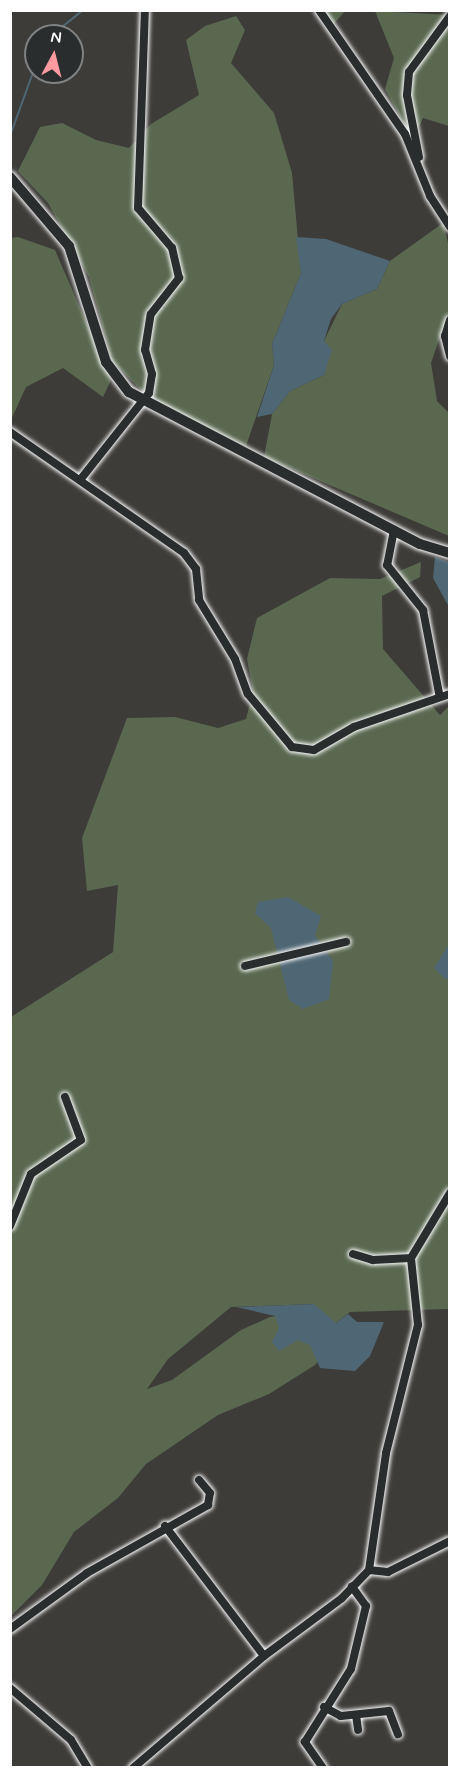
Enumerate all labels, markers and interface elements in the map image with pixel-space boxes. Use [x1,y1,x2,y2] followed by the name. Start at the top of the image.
[24,24,84,84] north arrow
[49,27,63,49] text: N

